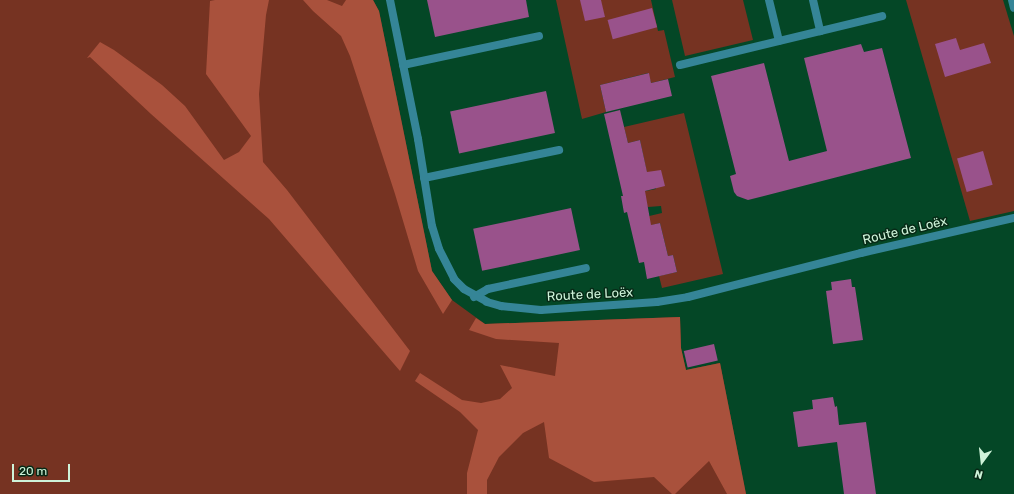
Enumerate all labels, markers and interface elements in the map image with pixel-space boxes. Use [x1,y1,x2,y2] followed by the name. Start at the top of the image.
[861,214,949,248] street label: Route de Loëx
[547,285,633,305] street label: Route de Loëx
[962,442,1002,482] north arrow
[14,456,72,482] scale bar
[19,464,47,478] text: 20 m
[973,467,984,481] text: N

